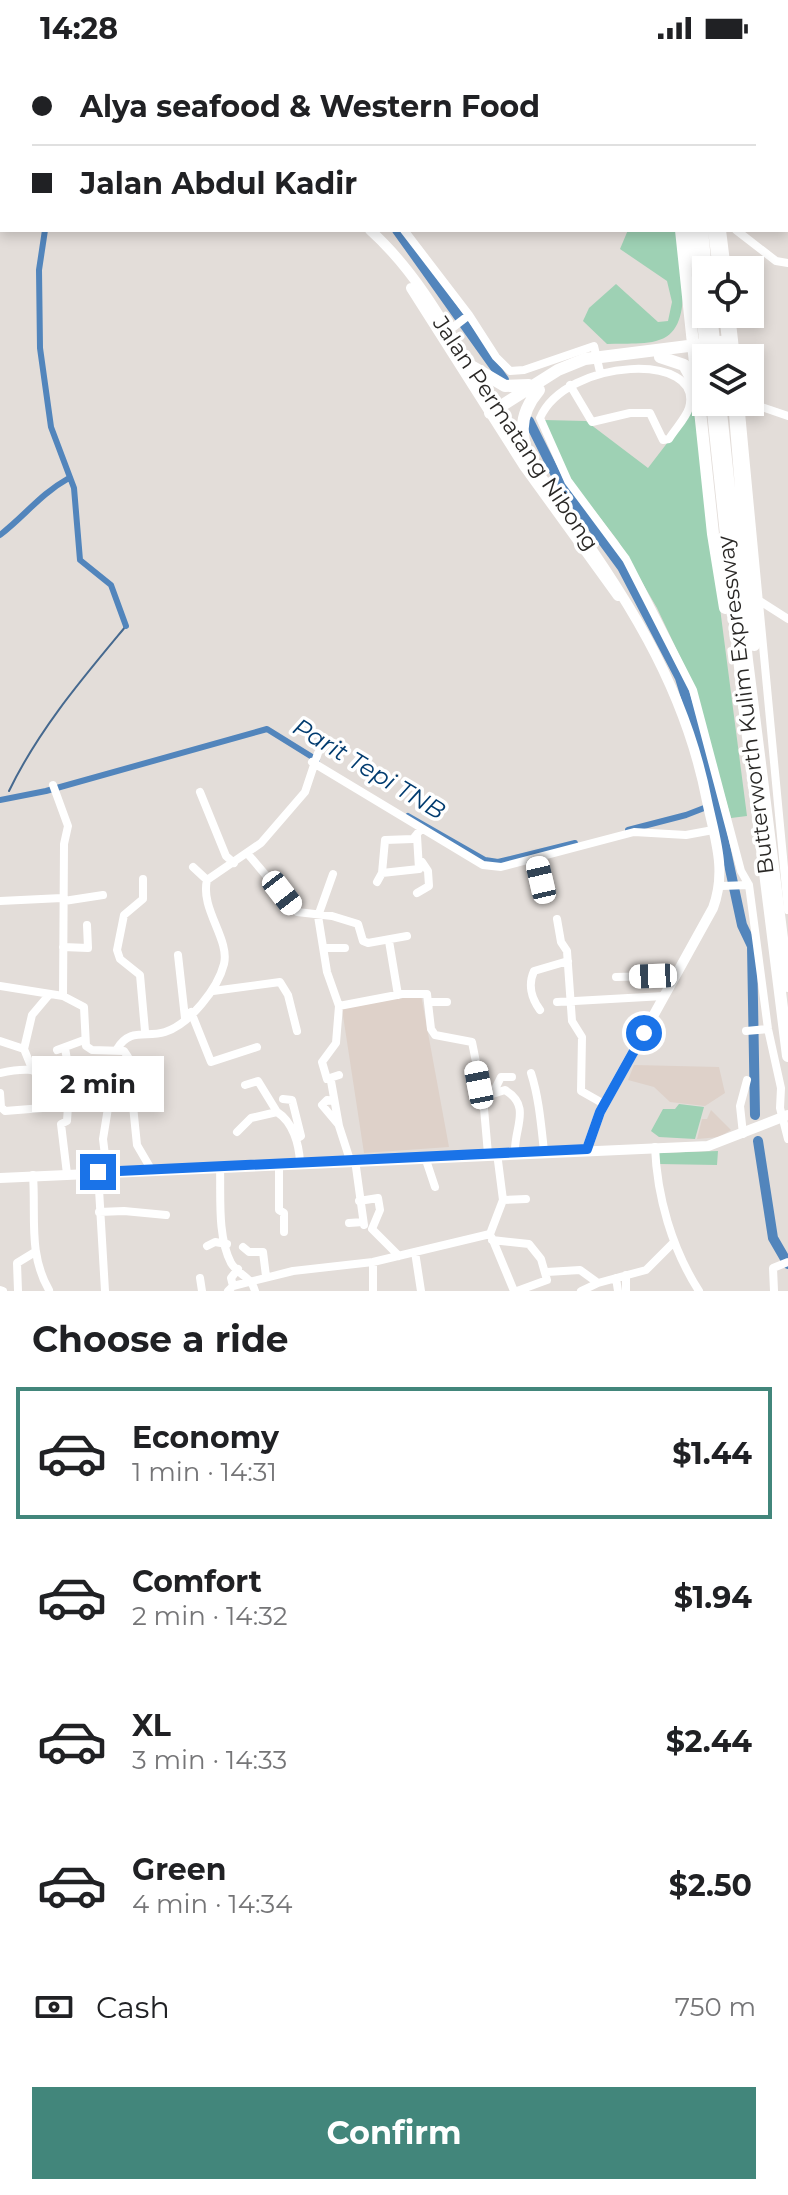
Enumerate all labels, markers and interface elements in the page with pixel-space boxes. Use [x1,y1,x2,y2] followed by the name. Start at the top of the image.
[40,10,118,47] text: 14:28
[80,88,540,125] text: Alya seafood & Western Food
[80,165,357,202] text: Jalan Abdul Kadir
[692,256,764,416] map controls
[692,256,764,328] button: locate
[426,310,604,556] street label: Jalan Permatang Nibong
[692,344,764,416] button: layers
[711,534,780,876] street label: Butterworth Kulim Expressway
[288,712,451,825] water label: Parit Tepi TNB
[524,854,558,906] car
[258,867,306,919] car
[629,963,677,989] car
[626,1015,662,1051] route start
[32,1056,164,1112] callout: 2 min
[463,1059,495,1111] car
[60,1068,136,1100] text: 2 min
[80,1154,116,1190] route end
[32,1317,289,1361] text: Choose a ride
[36,1417,108,1489] icon: car
[132,1419,279,1456] text: Economy
[672,1435,752,1472] text: $1.44
[132,1456,277,1488] text: 1 min · 14:31
[36,1561,108,1633] icon: car
[132,1563,262,1600] text: Comfort
[674,1579,752,1616] text: $1.94
[132,1600,287,1632] text: 2 min · 14:32
[36,1705,108,1777] icon: car
[132,1707,171,1744] text: XL
[666,1723,752,1760] text: $2.44
[132,1744,287,1776] text: 3 min · 14:33
[36,1849,108,1921] icon: car
[132,1851,226,1888] text: Green
[669,1867,752,1904] text: $2.50
[132,1888,292,1920] text: 4 min · 14:34
[32,1985,76,2029] icon: cash
[96,1989,170,2026] text: Cash
[675,1991,756,2023] text: 750 m
[32,2087,756,2179] button: Confirm

